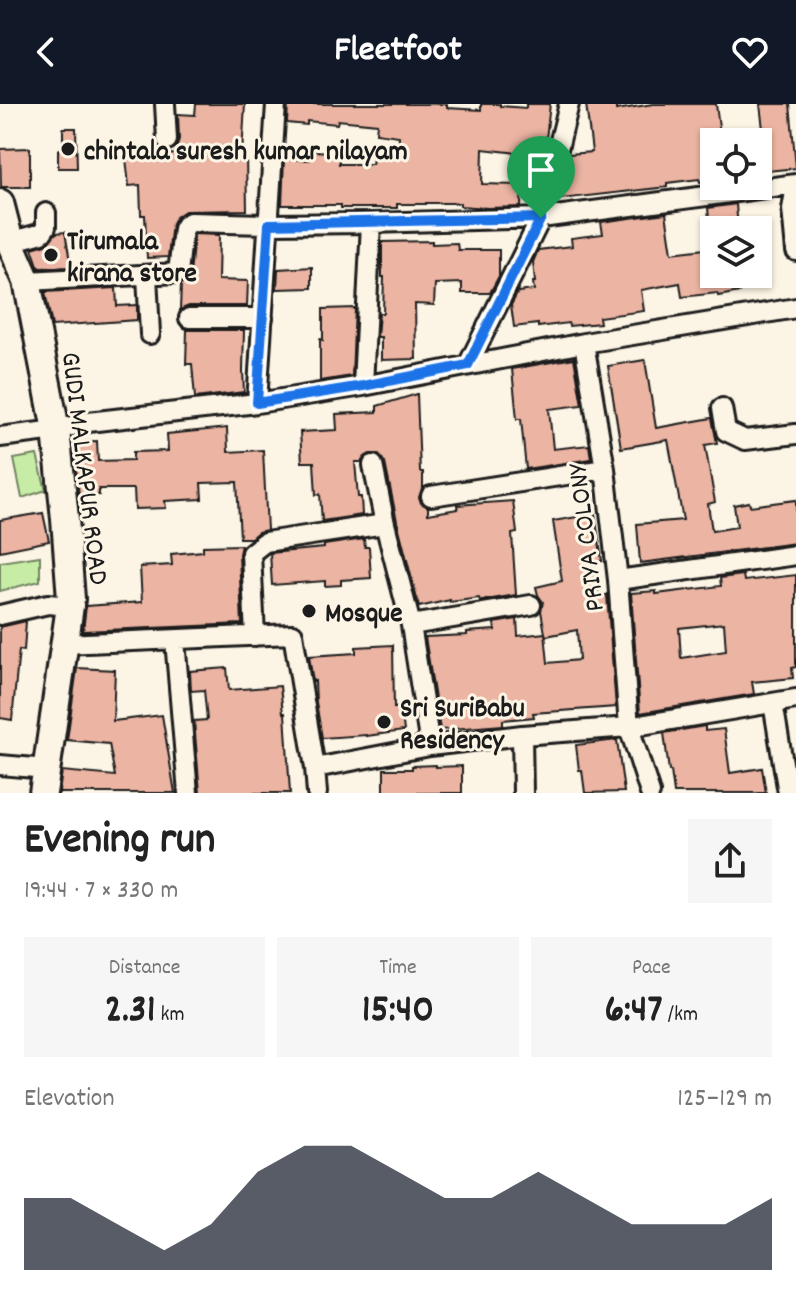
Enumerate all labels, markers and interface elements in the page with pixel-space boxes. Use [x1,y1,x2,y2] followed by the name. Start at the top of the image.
[334,26,462,78] text: Fleetfoot
[24,30,68,74] icon: back
[728,30,772,74] icon: heart
[700,128,772,288] map controls
[700,128,772,200] button: locate
[84,134,408,174] place label: chintala suresh kumar nilayam
[507,136,575,218] pin
[59,140,77,158] marker: chintala suresh kumar nilayam
[519,148,563,192] icon: arrive
[700,216,772,288] button: layers
[67,224,197,296] place label: Tirumala kirana store
[42,246,60,264] marker: Tirumala kirana store
[48,350,116,587] street label: GUDI MALKAPUR ROAD
[560,461,618,614] street label: PRIYA COLONY
[325,596,403,636] place label: Mosque
[300,602,318,620] marker: Mosque
[400,691,525,763] place label: Sri SuriBabu Residency
[375,713,393,731] marker: Sri SuriBabu Residency
[24,811,215,874] text: Evening run
[688,819,772,903] button: share
[24,873,178,910] text: 19:44 · 7 × 330 m
[109,953,181,984] text: Distance
[379,953,417,984] text: Time
[632,953,671,984] text: Pace
[105,984,155,1041] text: 2.31
[362,984,434,1041] text: 15:40
[605,984,663,1041] text: 6:47
[155,1000,185,1031] text: km
[663,1000,698,1031] text: /km
[24,1081,114,1118] text: Elevation
[677,1081,772,1118] text: 125–129 m

